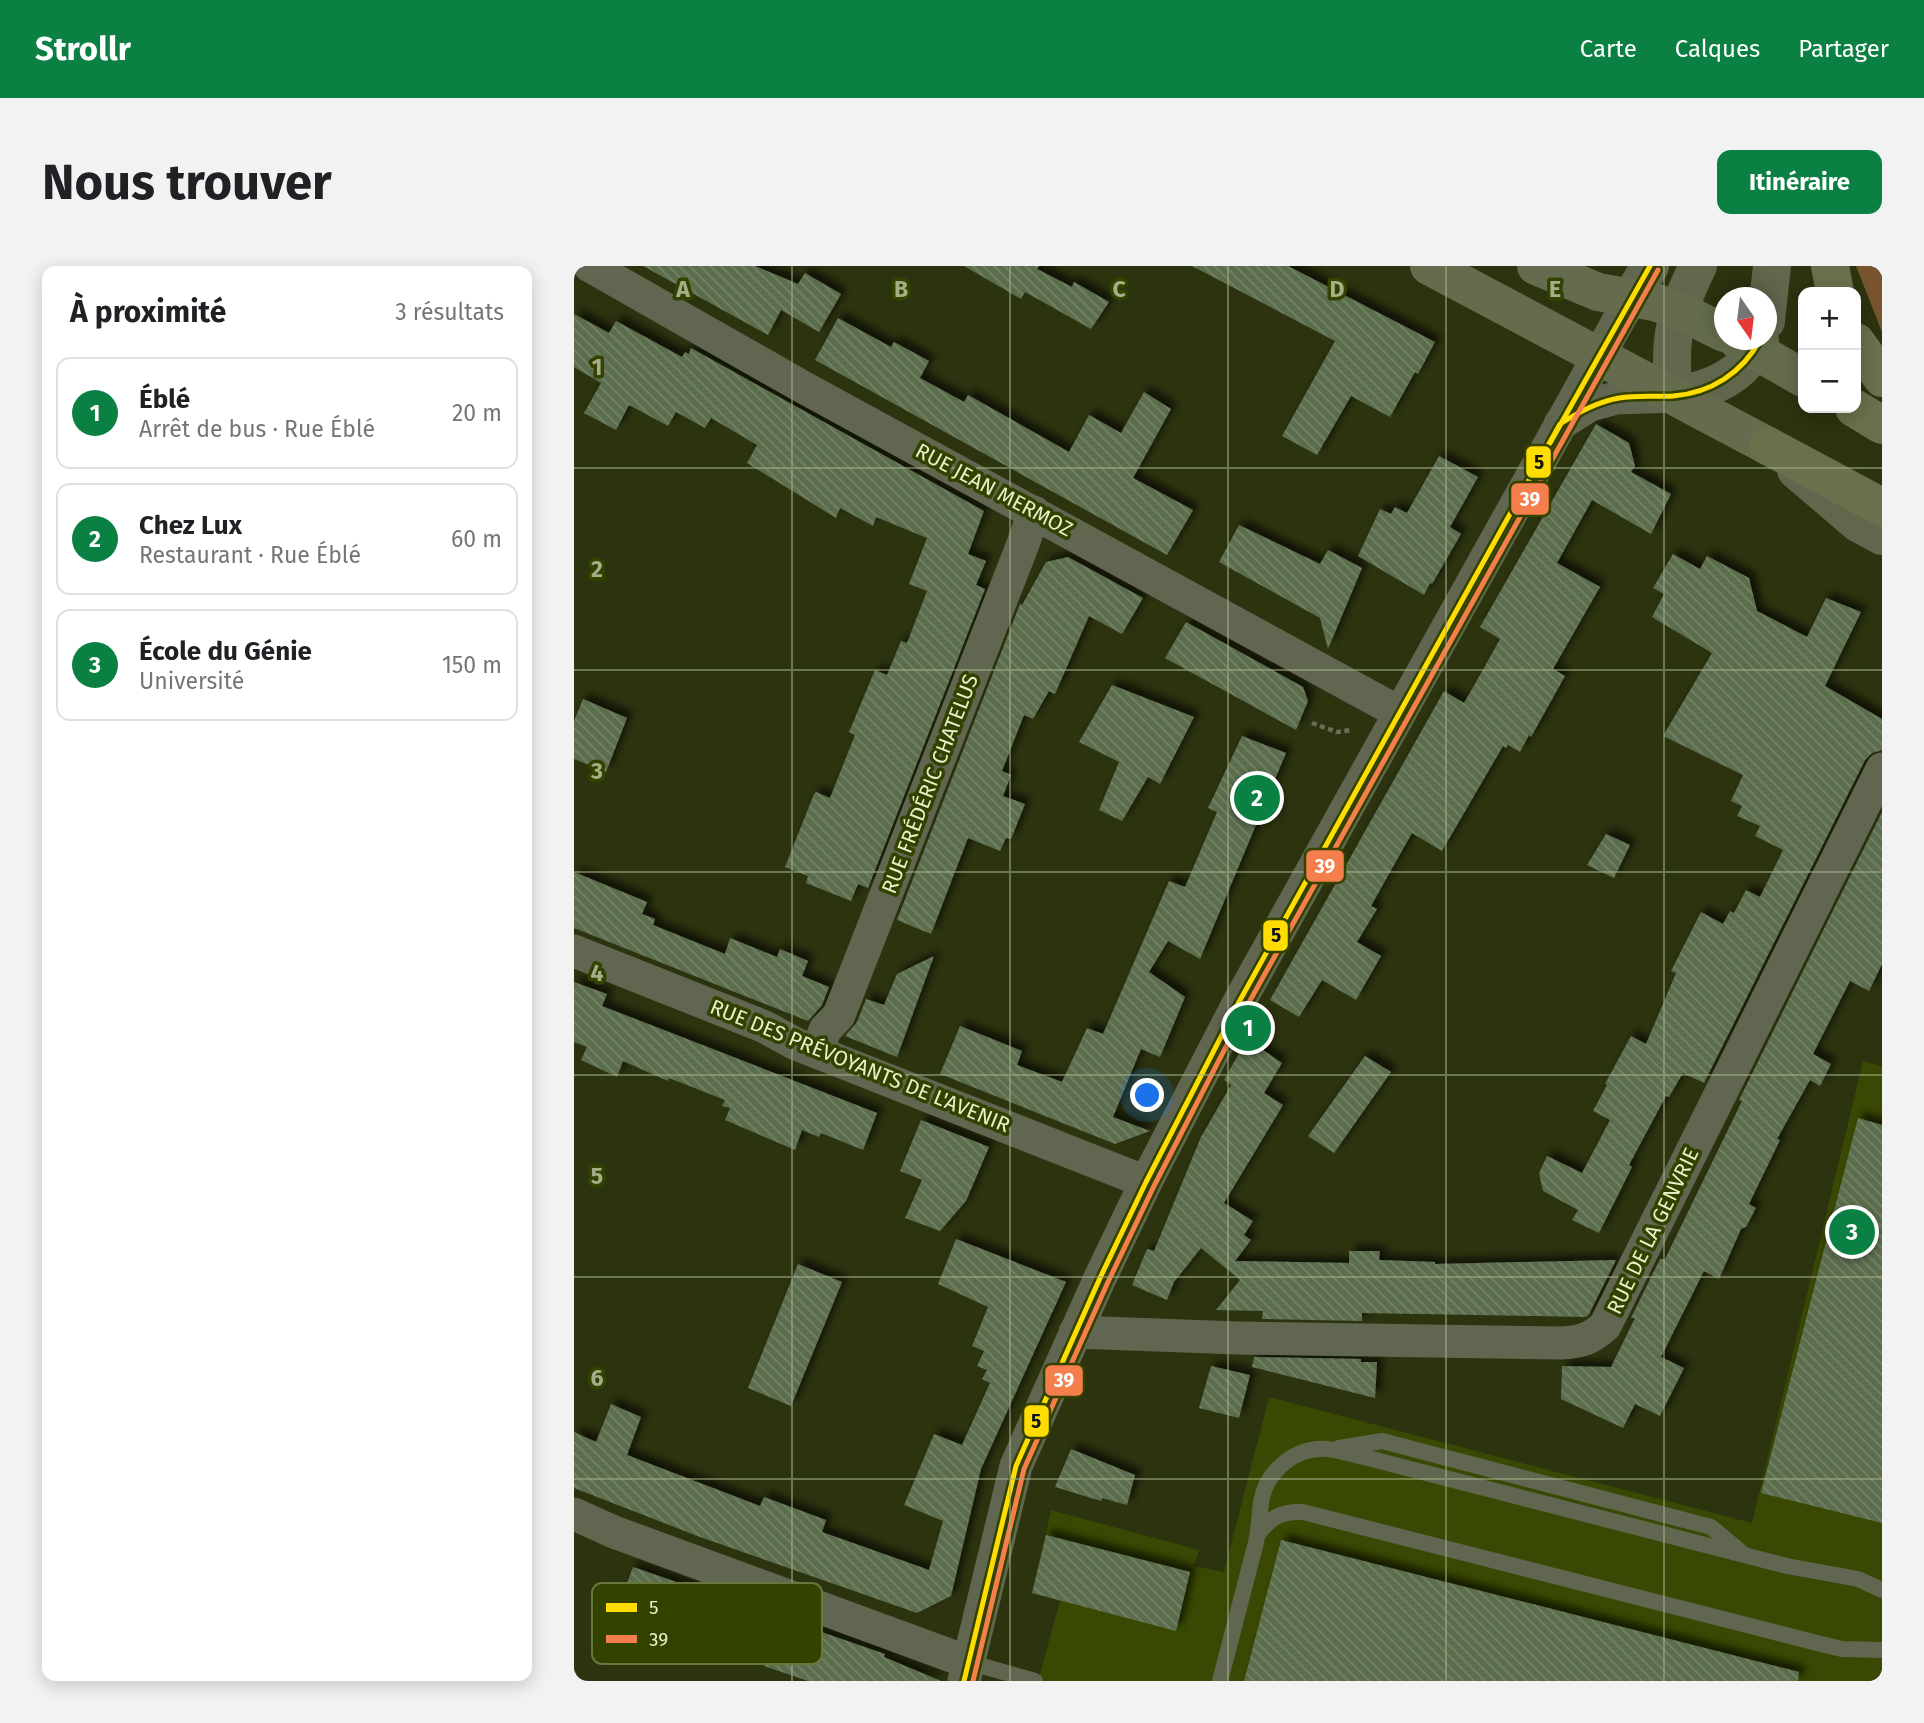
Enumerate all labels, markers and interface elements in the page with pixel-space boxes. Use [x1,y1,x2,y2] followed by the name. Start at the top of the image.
[35,29,131,69] text: Strollr
[1580,35,1637,63] text: Carte
[1675,35,1760,63] text: Calques
[1798,35,1889,63] text: Partager
[1717,150,1882,214] button: Itinéraire
[42,153,332,212] text: Nous trouver
[675,275,690,303] text: A
[894,275,908,303] text: B
[1112,275,1126,303] text: C
[1330,275,1345,303] text: D
[1549,275,1561,303] text: E
[1714,287,1777,350] north arrow
[1798,287,1861,413] map controls
[1798,287,1861,350] button: +
[70,294,226,330] text: À proximité
[395,298,504,326] text: 3 résultats
[1798,350,1861,413] button: −
[592,353,602,381] text: 1
[139,384,190,415] text: Éblé
[90,399,100,427] text: 1
[452,399,502,427] text: 20 m
[139,415,375,443] text: Arrêt de bus · Rue Éblé
[911,438,1077,542] street label: RUE JEAN MERMOZ
[1525,445,1552,479] line badge: 5
[1534,451,1544,474] text: 5
[1510,482,1550,516] line badge: 39
[1519,488,1541,511] text: 39
[139,510,242,541] text: Chez Lux
[89,525,101,553] text: 2
[451,525,502,553] text: 60 m
[139,541,361,569] text: Restaurant · Rue Éblé
[591,555,603,583] text: 2
[139,636,312,667] text: École du Génie
[89,651,101,679] text: 3
[442,651,502,679] text: 150 m
[139,667,244,695] text: Université
[876,671,984,897] street label: RUE FRÉDÉRIC CHATELUS
[590,757,603,785] text: 3
[1234,772,1280,824] pin: 2
[1305,849,1345,883] line badge: 39
[1314,855,1336,878] text: 39
[1262,919,1289,952] line badge: 5
[1271,924,1281,947] text: 5
[591,959,604,987] text: 4
[706,994,1014,1138] street label: RUE DES PRÉVOYANTS DE L'AVENIR
[1225,1002,1271,1054] pin: 1
[1130,1078,1164,1112] your location
[1601,1143,1705,1319] street label: RUE DE LA GENVRIE
[591,1162,603,1190] text: 5
[1829,1206,1875,1258] pin: 3
[591,1364,604,1392] text: 6
[1044,1364,1084,1397] line badge: 39
[1053,1369,1075,1392] text: 39
[1023,1404,1050,1438] line badge: 5
[1031,1410,1041,1433] text: 5
[592,1583,822,1664] legend
[649,1596,659,1619] text: 5
[649,1628,668,1651] text: 39

